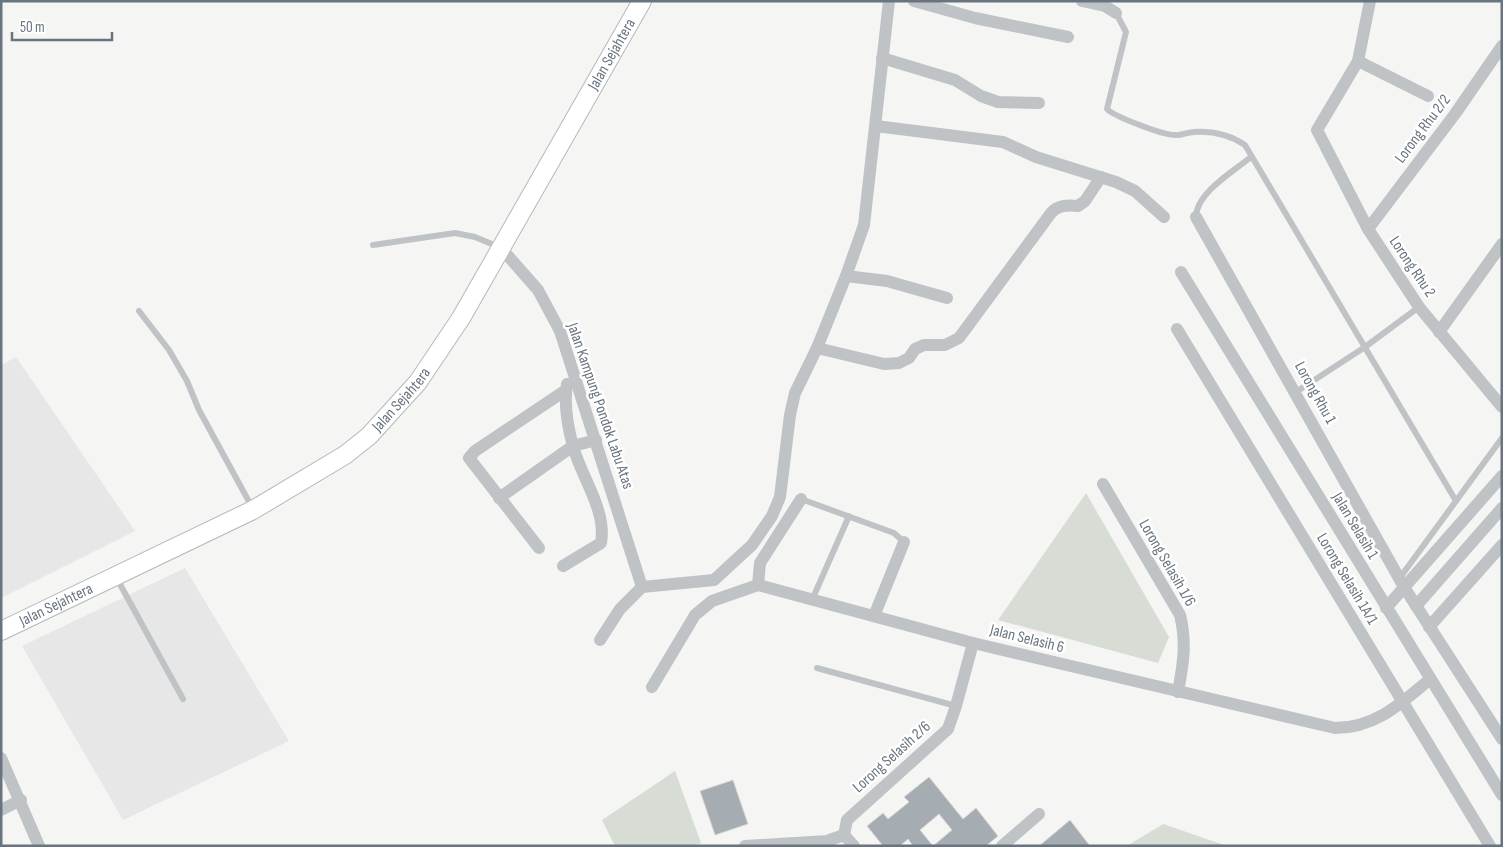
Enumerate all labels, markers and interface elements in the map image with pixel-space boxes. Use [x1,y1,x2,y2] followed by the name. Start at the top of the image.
[12,10,112,42] scale bar
[583,15,639,94] street label: Jalan Sejahtera
[20,18,45,37] text: 50 m
[1391,91,1455,167] street label: Lorong Rhu 2/2
[1385,233,1439,301] street label: Lorong Rhu 2
[562,320,637,492] street label: Jalan Kampung Pondok Labu Atas
[1290,359,1340,428] street label: Lorong Rhu 1
[367,364,434,436] street label: Jalan Sejahtera
[1327,488,1382,563] street label: Jalan Selasih 1
[1134,516,1200,610] street label: Lorong Selasih 1/6
[1312,530,1382,628] street label: Lorong Selasih 1A/1
[15,579,96,631] street label: Jalan Sejahtera
[987,620,1066,657] street label: Jalan Selasih 6
[849,717,935,797] street label: Lorong Selasih 2/6

